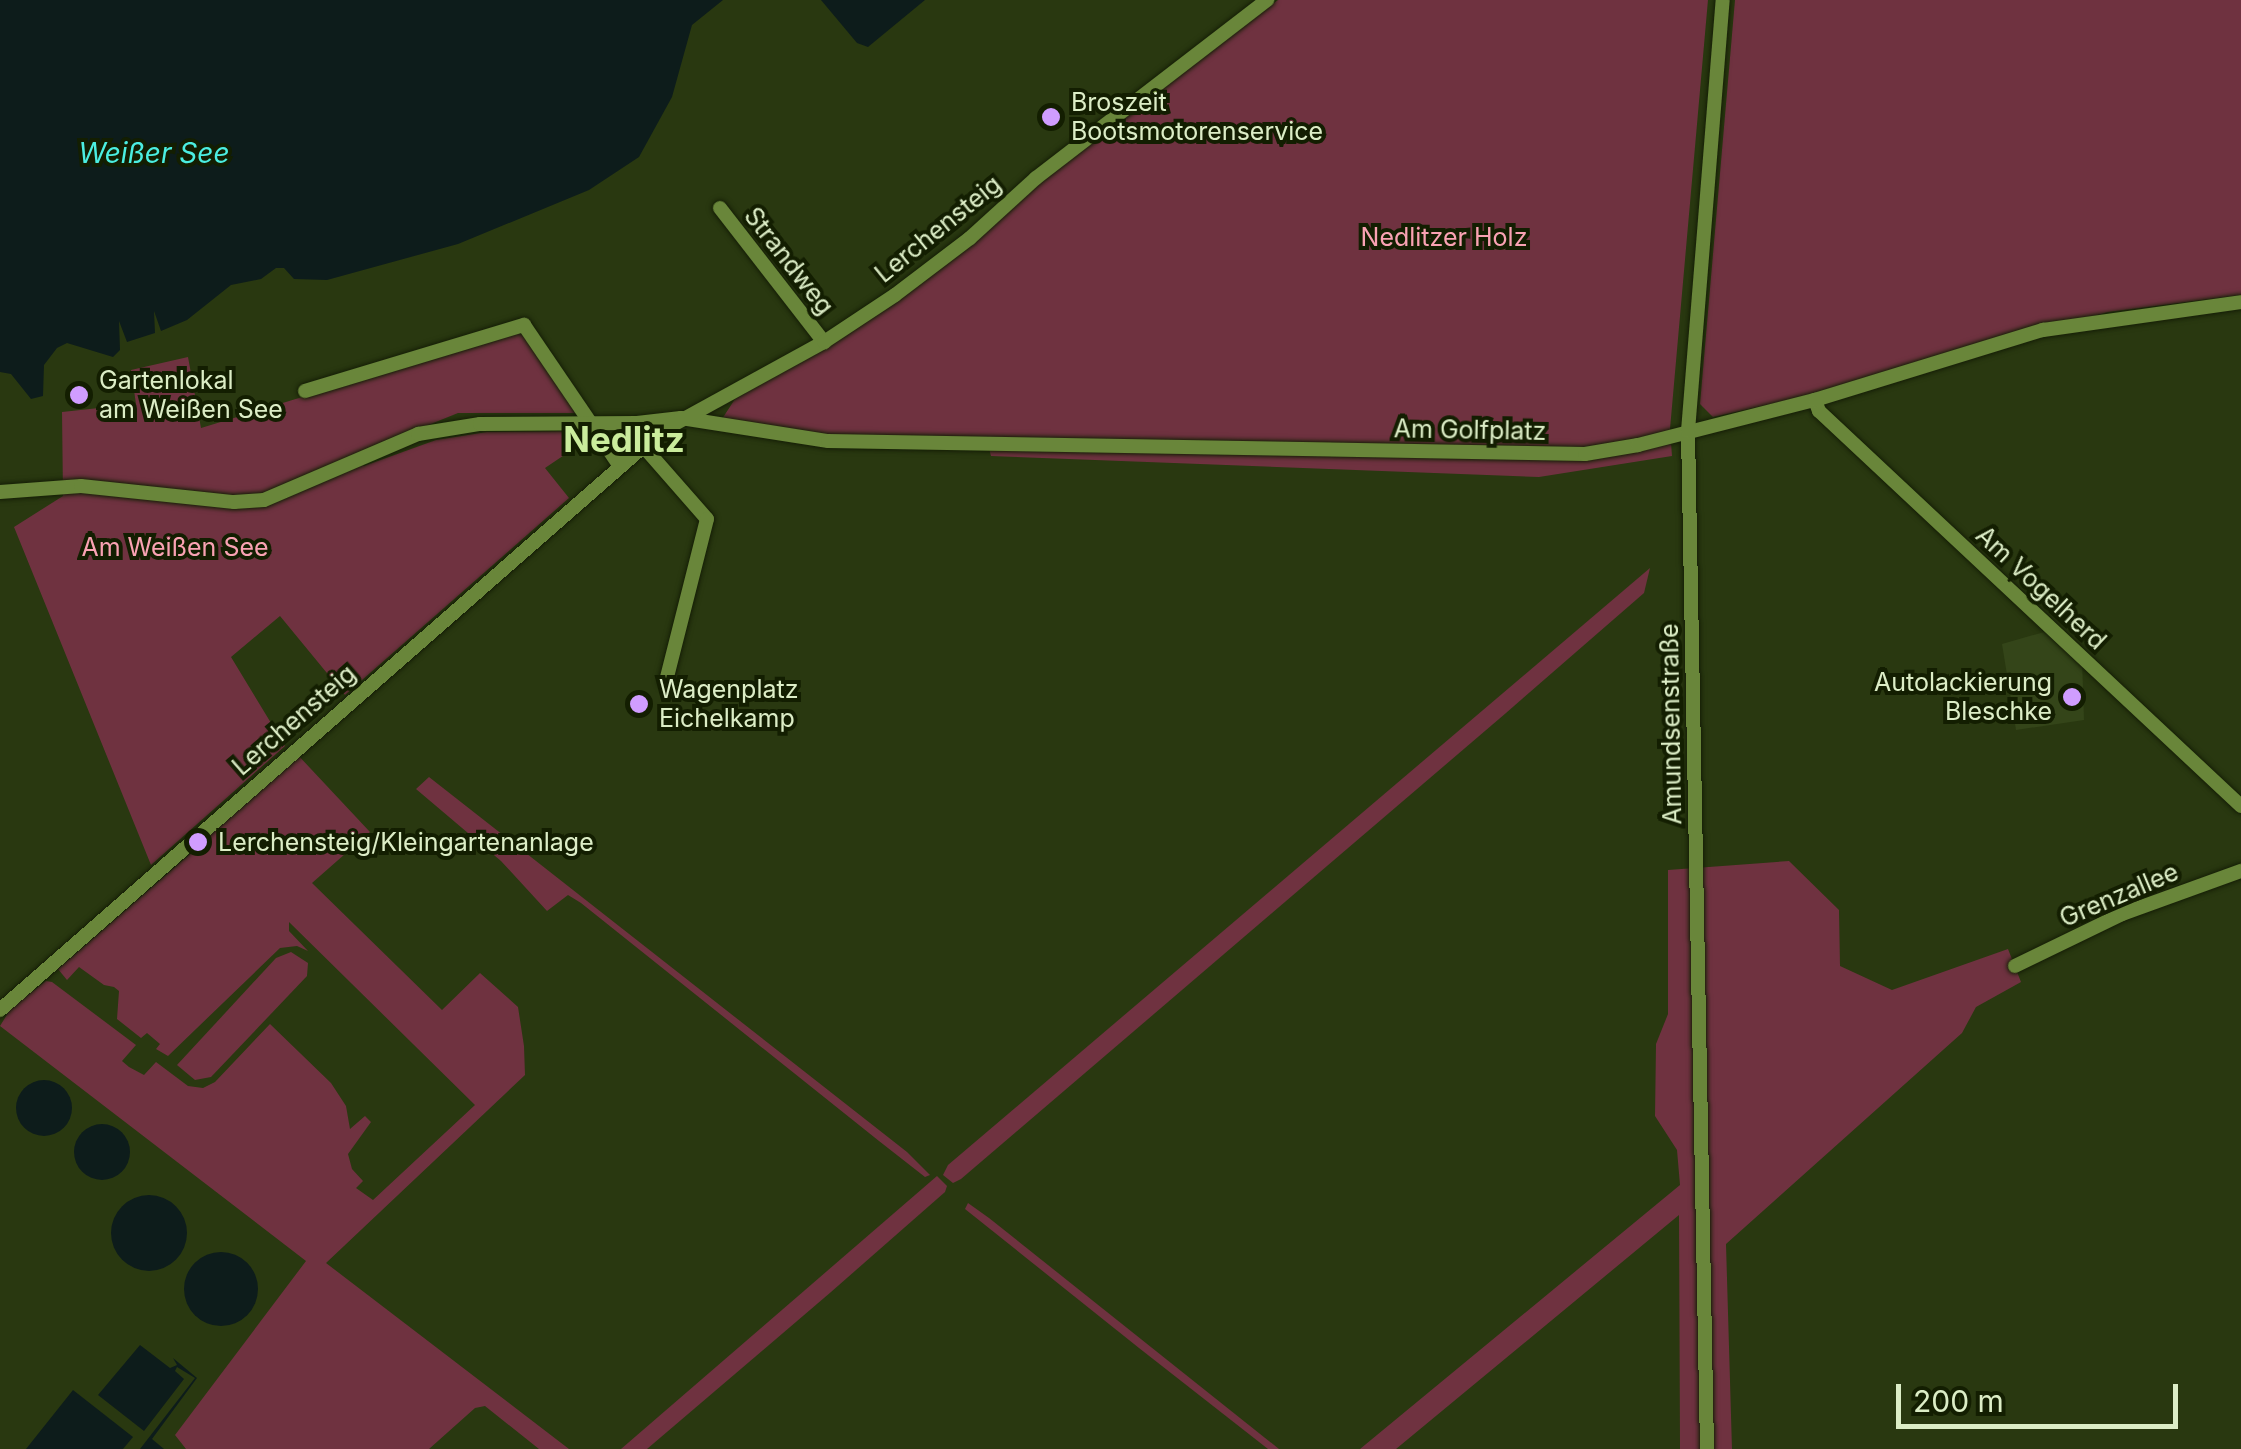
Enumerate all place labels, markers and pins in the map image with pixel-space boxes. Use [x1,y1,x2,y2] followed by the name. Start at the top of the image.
[1071,88,1323,147] place label: Broszeit Bootsmotorenservice
[1040,106,1062,128] marker: Broszeit Bootsmotorenservice
[99,366,283,425] place label: Gartenlokal am Weißen See
[68,384,90,406] marker: Gartenlokal am Weißen See
[1874,668,2052,727] place label: Autolackierung Bleschke
[659,675,798,734] place label: Wagenplatz Eichelkamp
[2061,686,2083,708] marker: Autolackierung Bleschke
[628,693,650,715] marker: Wagenplatz Eichelkamp
[218,827,594,857] place label: Lerchensteig/Kleingartenanlage
[187,831,209,853] marker: Lerchensteig/Kleingartenanlage

